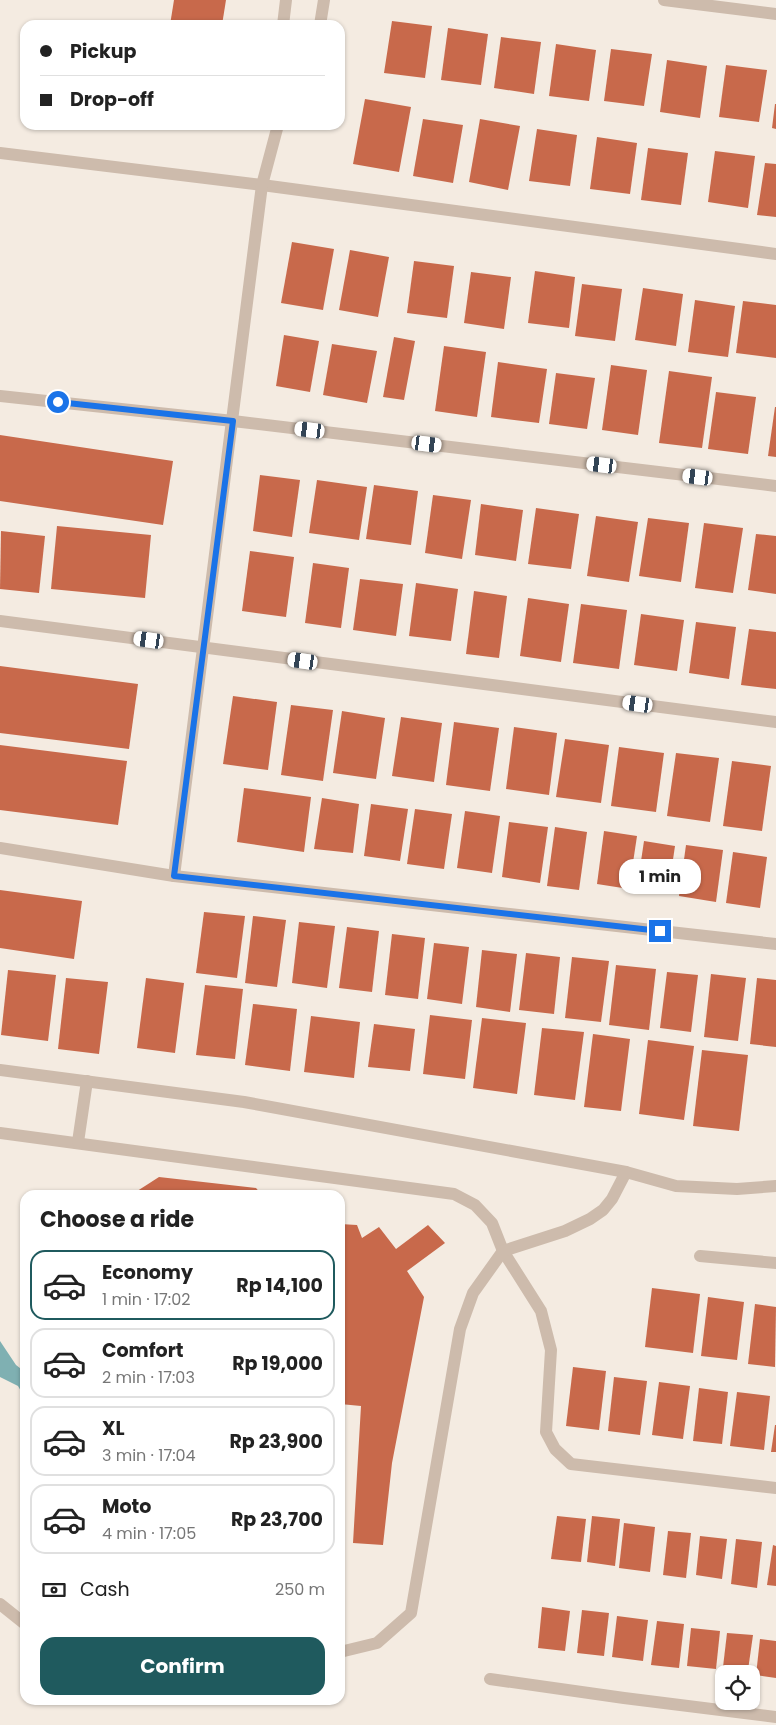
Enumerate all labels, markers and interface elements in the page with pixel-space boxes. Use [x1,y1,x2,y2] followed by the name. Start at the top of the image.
[70,38,136,65] text: Pickup
[70,86,154,113] text: Drop-off
[47,391,69,413] route start
[294,421,325,439] car
[411,435,442,453] car
[586,456,617,474] car
[682,468,713,486] car
[133,630,164,650] car
[287,651,318,671] car
[622,694,653,714] car
[619,858,701,894] callout: 1 min
[639,865,681,888] text: 1 min
[649,920,671,942] route end
[40,1204,194,1235] text: Choose a ride
[102,1259,193,1286] text: Economy
[42,1263,87,1308] icon: car
[236,1272,323,1299] text: Rp 14,100
[102,1288,191,1311] text: 1 min · 17:02
[102,1337,184,1364] text: Comfort
[42,1341,87,1386] icon: car
[232,1350,323,1377] text: Rp 19,000
[102,1366,195,1389] text: 2 min · 17:03
[102,1415,125,1442] text: XL
[42,1419,87,1464] icon: car
[229,1428,323,1455] text: Rp 23,900
[102,1444,196,1467] text: 3 min · 17:04
[102,1493,151,1520] text: Moto
[42,1497,87,1542] icon: car
[231,1506,323,1533] text: Rp 23,700
[102,1522,196,1545] text: 4 min · 17:05
[40,1576,68,1604] icon: cash
[80,1576,130,1603] text: Cash
[275,1578,325,1601] text: 250 m
[40,1637,325,1695] button: Confirm
[715,1665,760,1710] map controls
[715,1665,760,1710] button: locate

